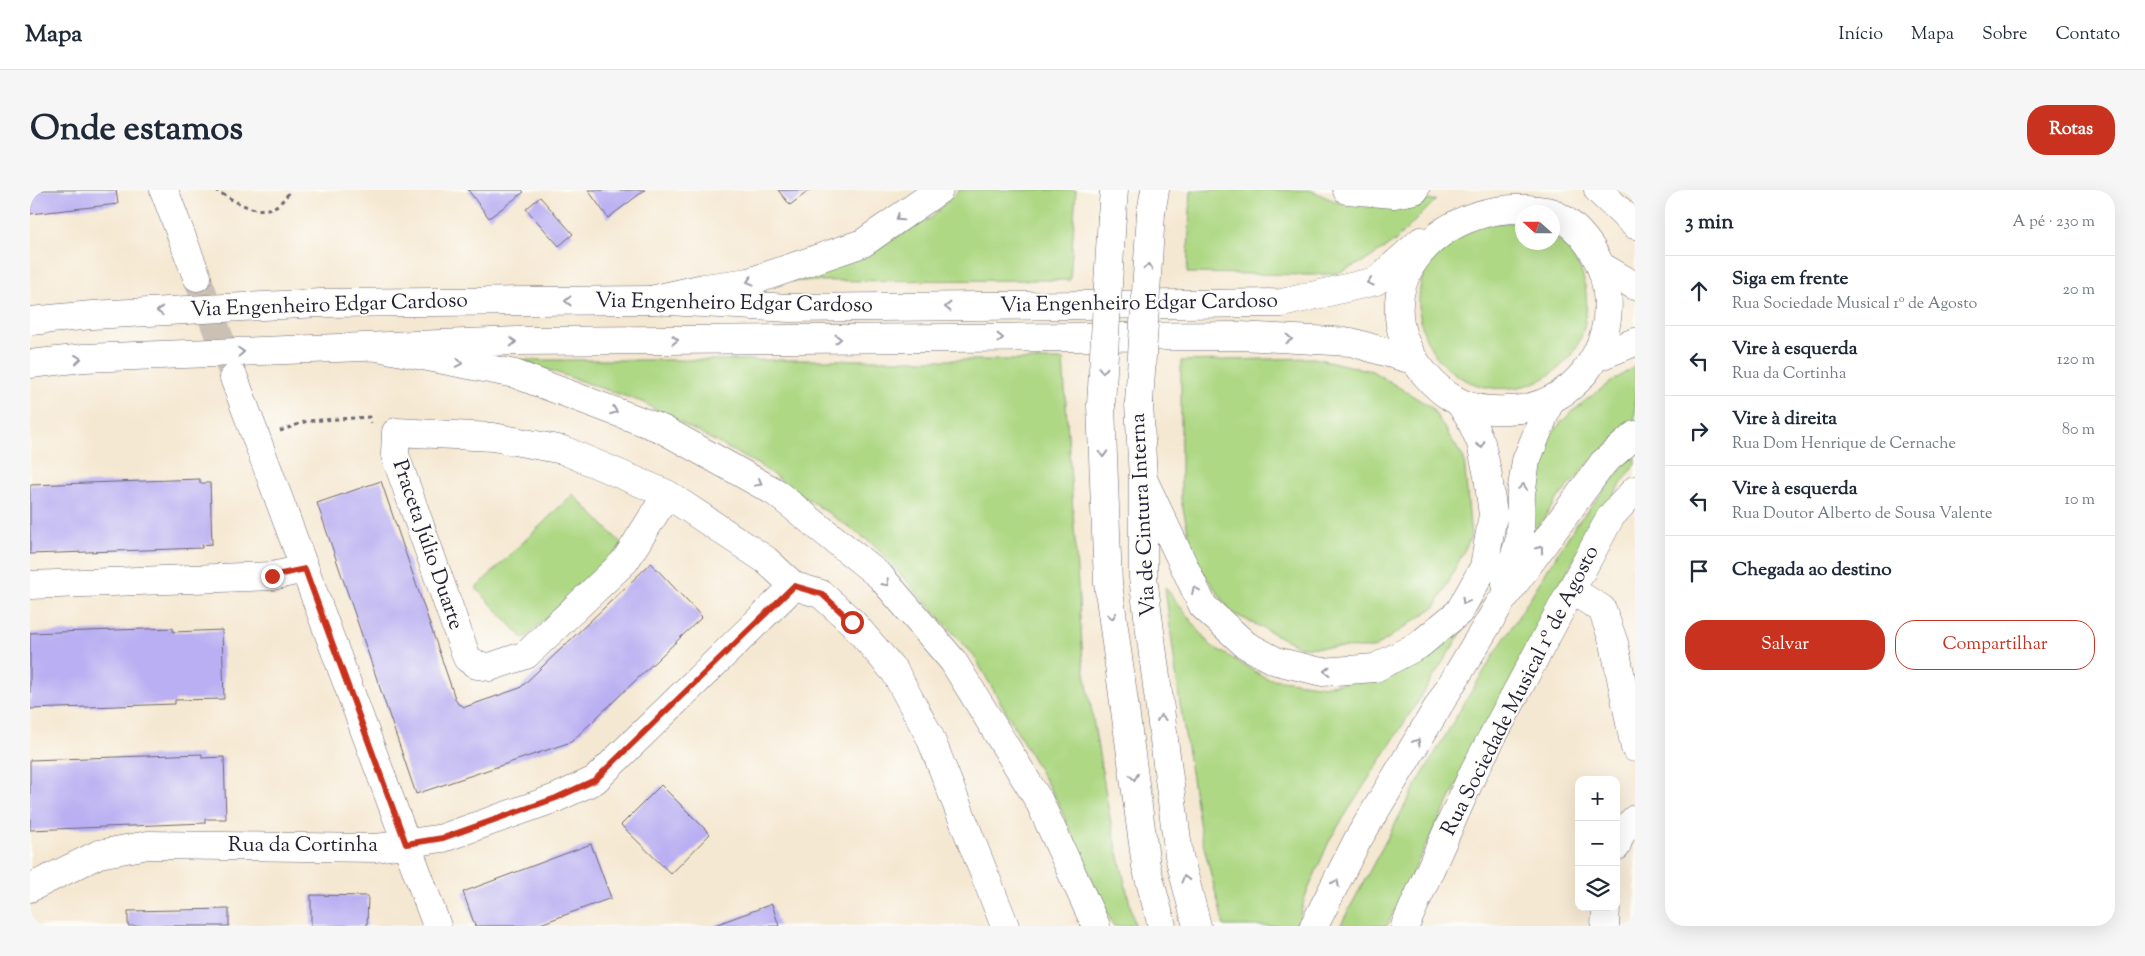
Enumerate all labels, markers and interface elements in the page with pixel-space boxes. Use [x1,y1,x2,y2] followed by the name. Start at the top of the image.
[25,18,82,52] text: Mapa
[1838,22,1883,48] text: Início
[1911,22,1954,48] text: Mapa
[1982,22,2027,48] text: Sobre
[2055,22,2120,48] text: Contato
[30,105,243,156] text: Onde estamos
[2027,105,2115,155] button: Rotas
[1515,205,1560,250] north arrow
[1685,208,1734,238] text: 3 min
[2013,211,2095,234] text: A pé · 230 m
[895,212,905,221] one-way arrow
[1142,263,1153,271] one-way arrow
[1732,266,1848,293] text: Siga em frente
[746,275,755,286] one-way arrow
[1366,277,1375,287] one-way arrow
[1685,277,1713,305] icon: ahead
[2062,279,2095,302] text: 20 m
[190,286,468,326] street label: Via Engenheiro Edgar Cardoso
[595,287,873,321] street label: Via Engenheiro Edgar Cardoso
[1000,287,1278,321] street label: Via Engenheiro Edgar Cardoso
[1732,293,1977,316] text: Rua Sociedade Musical 1º de Agosto
[563,296,571,306] one-way arrow
[943,302,951,312] one-way arrow
[156,306,164,317] one-way arrow
[997,333,1005,343] one-way arrow
[1285,333,1293,344] one-way arrow
[834,334,842,344] one-way arrow
[672,335,680,345] one-way arrow
[509,336,517,347] one-way arrow
[1732,336,1858,363] text: Vire à esquerda
[237,347,245,357] one-way arrow
[1685,347,1713,375] icon: left
[2057,349,2095,372] text: 120 m
[75,354,83,365] one-way arrow
[454,358,463,368] one-way arrow
[1732,363,1846,386] text: Rua da Cortinha
[1097,366,1108,374] one-way arrow
[609,405,617,415] one-way arrow
[1732,406,1837,433] text: Vire à direita
[1124,412,1164,618] street label: Via de Cintura Interna
[1685,417,1713,445] icon: right
[2062,419,2095,442] text: 80 m
[1732,433,1956,456] text: Rua Dom Henrique de Cernache
[1475,440,1485,449] one-way arrow
[1097,450,1108,458] one-way arrow
[384,456,470,634] street label: Praceta Júlio Duarte
[1732,476,1858,503] text: Vire à esquerda
[753,477,762,487] one-way arrow
[1517,482,1527,491] one-way arrow
[1685,487,1713,515] icon: left
[2065,489,2095,512] text: 10 m
[1732,503,1992,526] text: Rua Doutor Alberto de Sousa Valente
[1435,541,1607,841] street label: Rua Sociedade Musical 1º de Agosto
[1534,545,1543,555] one-way arrow
[1685,557,1713,585] icon: arrive
[1732,557,1892,584] text: Chegada ao destino
[261,565,284,588] route end
[881,578,890,587] one-way arrow
[1191,586,1202,595] one-way arrow
[1462,595,1472,604] one-way arrow
[841,611,864,634] route start
[1106,612,1117,620] one-way arrow
[1685,620,1885,670] button: Salvar
[1895,620,2095,670] button: Compartilhar
[1323,666,1331,676] one-way arrow
[1157,714,1167,723] one-way arrow
[1410,738,1420,747] one-way arrow
[1128,773,1139,781] one-way arrow
[1575,776,1620,911] map controls
[1575,776,1620,821] button: +
[1575,821,1620,866] button: −
[228,831,378,861] street label: Rua da Cortinha
[1575,866,1620,911] button: layers
[1180,874,1191,883] one-way arrow
[1330,879,1340,888] one-way arrow

